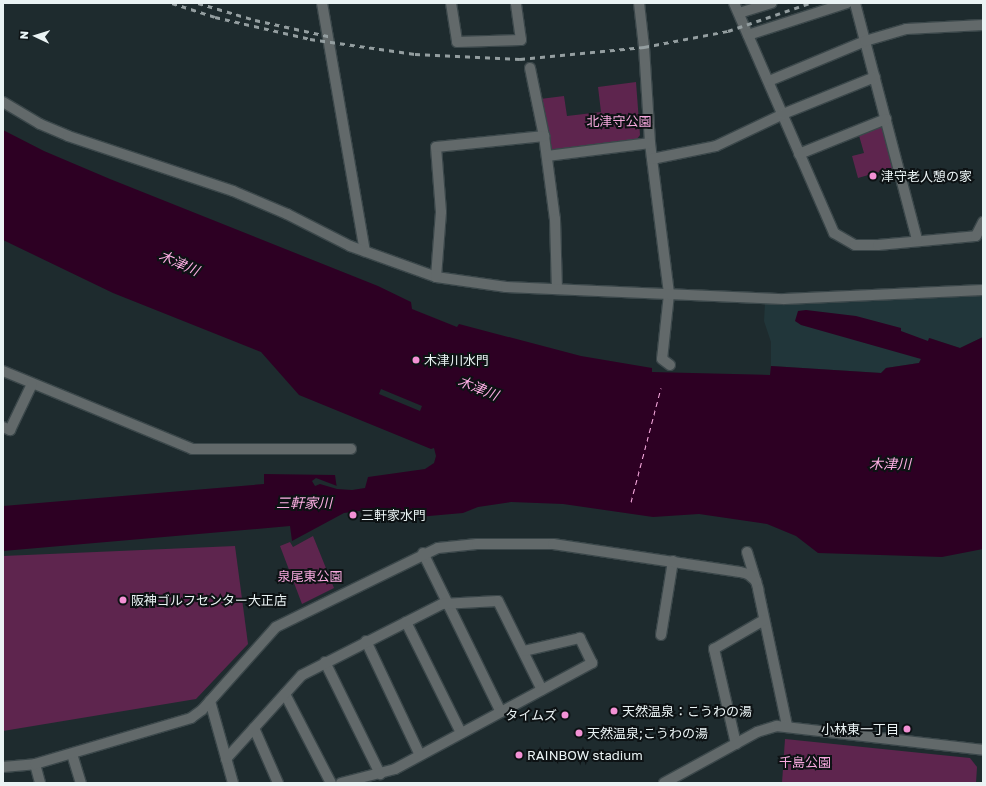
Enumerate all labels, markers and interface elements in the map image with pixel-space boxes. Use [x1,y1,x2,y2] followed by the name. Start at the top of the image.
[16,16,56,56] north arrow
[17,30,30,40] text: N
[587,113,651,129] park label: 北津守公園
[881,168,972,184] place label: 津守老人憩の家
[868,171,878,181] marker: 津守老人憩の家
[156,247,202,279] water label: 木津川
[424,352,489,368] place label: 木津川水門
[411,355,421,365] marker: 木津川水門
[455,372,501,404] water label: 木津川
[869,456,911,472] water label: 木津川
[276,495,332,511] water label: 三軒家川
[361,507,426,523] place label: 三軒家水門
[348,510,358,520] marker: 三軒家水門
[278,568,342,584] park label: 泉尾東公園
[131,592,287,608] place label: 阪神ゴルフセンター大正店
[118,595,128,605] marker: 阪神ゴルフセンター大正店
[622,703,752,719] place label: 天然温泉：こうわの湯
[609,706,619,716] marker: 天然温泉：こうわの湯
[505,707,557,723] place label: タイムズ
[560,710,570,720] marker: タイムズ
[821,721,899,737] place label: 小林東一丁目
[902,724,912,734] marker: 小林東一丁目
[587,725,708,741] place label: 天然温泉;こうわの湯
[574,728,584,738] marker: 天然温泉;こうわの湯
[527,747,643,763] place label: RAINBOW stadium
[514,750,524,760] marker: RAINBOW stadium
[779,754,831,770] park label: 千島公園

